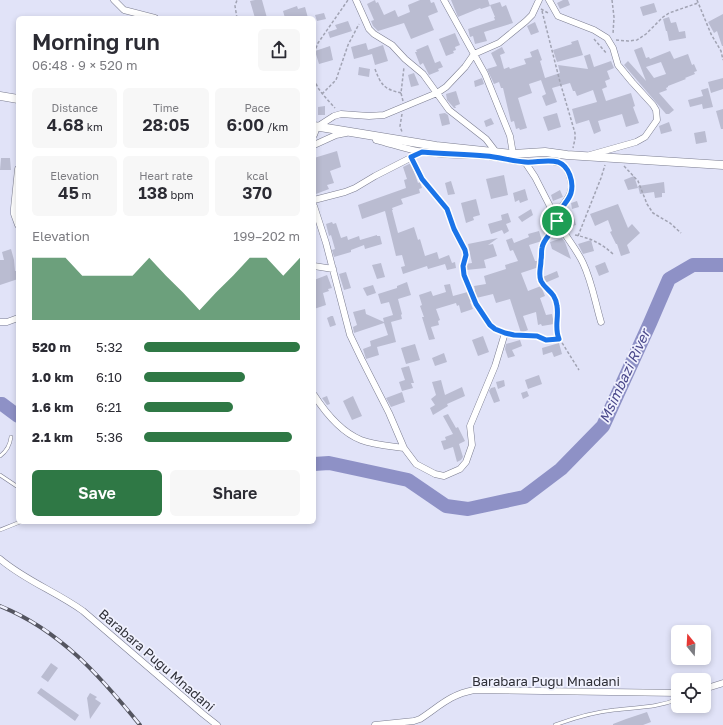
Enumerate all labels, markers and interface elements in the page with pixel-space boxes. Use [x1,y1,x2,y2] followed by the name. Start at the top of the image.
[32,28,160,55] text: Morning run
[258,29,300,71] button: share
[32,57,138,73] text: 06:48 · 9 × 520 m
[52,101,98,114] text: Distance
[153,101,179,114] text: Time
[244,101,270,114] text: Pace
[47,114,84,135] text: 4.68
[142,114,190,135] text: 28:05
[227,114,264,135] text: 6:00
[84,120,103,133] text: km
[264,120,288,133] text: /km
[50,169,99,182] text: Elevation
[139,169,193,182] text: Heart rate
[246,169,268,182] text: kcal
[58,182,79,203] text: 45
[138,182,168,203] text: 138
[242,182,272,203] text: 370
[79,188,91,201] text: m
[168,188,194,201] text: bpm
[540,204,574,238] pin
[546,210,568,232] icon: arrive
[32,228,90,244] text: Elevation
[233,228,300,244] text: 199–202 m
[595,324,654,425] water label: Msimbazi River
[32,339,71,355] text: 520 m
[96,339,123,355] text: 5:32
[32,369,73,385] text: 1.0 km
[96,369,122,385] text: 6:10
[32,399,73,415] text: 1.6 km
[96,399,122,415] text: 6:21
[32,429,73,445] text: 2.1 km
[96,429,123,445] text: 5:36
[32,470,162,516] button: Save
[170,470,300,516] button: Share
[96,605,218,715] street label: Barabara Pugu Mnadani
[671,625,711,665] north arrow
[671,625,711,713] map controls
[472,673,620,689] street label: Barabara Pugu Mnadani
[671,673,711,713] button: locate

